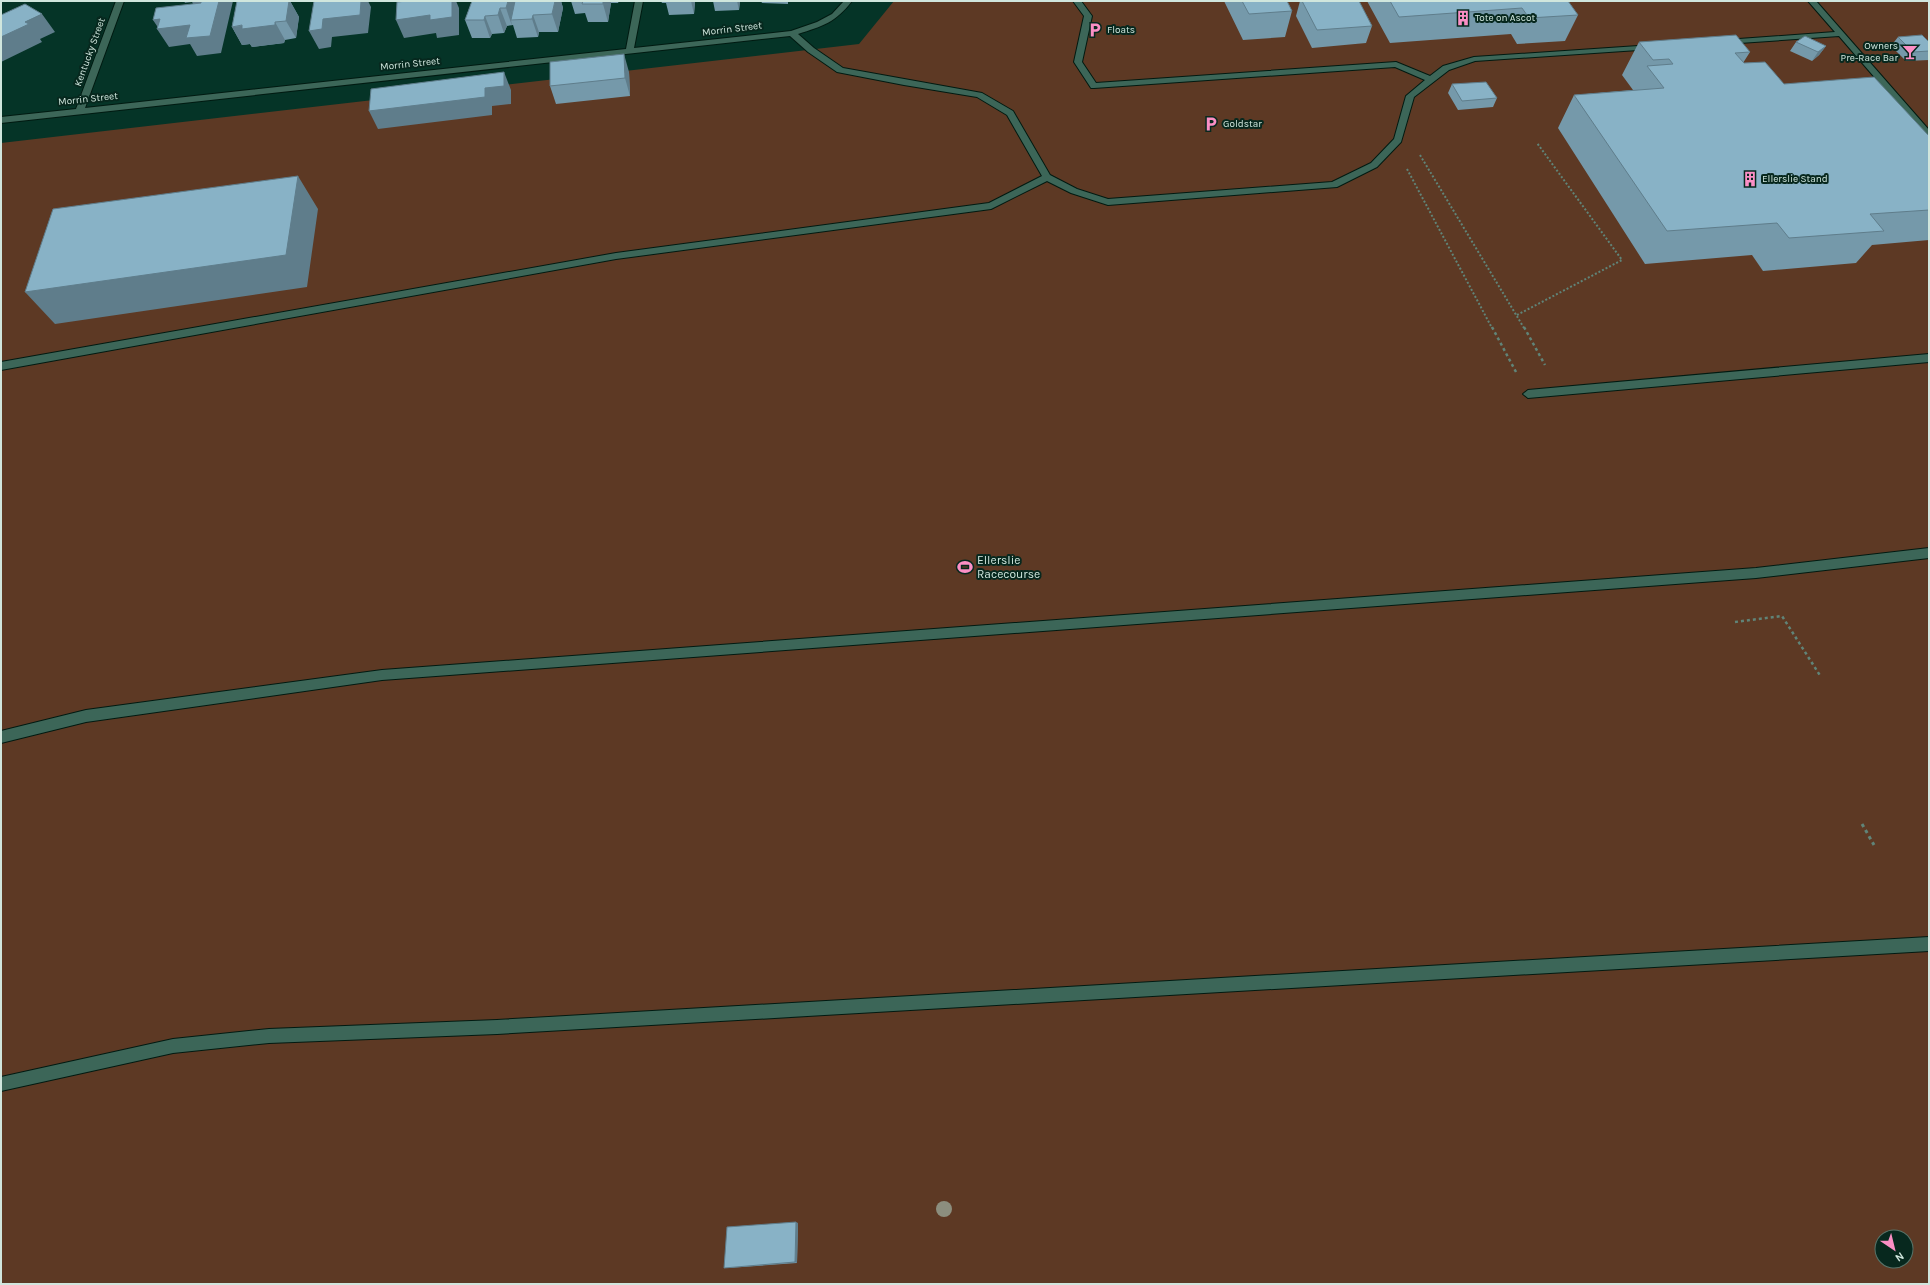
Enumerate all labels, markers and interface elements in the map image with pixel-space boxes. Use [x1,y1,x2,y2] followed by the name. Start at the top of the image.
[1454,9,1472,27] building icon: Tote on Ascot
[1475,12,1535,24] place label: Tote on Ascot
[72,16,108,88] street label: Kentucky Street
[701,19,763,39] street label: Morrin Street
[1086,21,1104,39] parking icon: Floats
[1107,24,1135,36] place label: Floats
[1841,40,1898,64] place label: Owners Pre-Race Bar
[1901,43,1919,61] bar icon: Owners Pre-Race Bar
[380,55,441,73] street label: Morrin Street
[58,90,119,108] street label: Morrin Street
[1202,115,1220,133] parking icon: Goldstar
[1223,118,1262,130] place label: Goldstar
[1741,170,1759,188] building icon: Ellerslie Stand
[1762,173,1828,185] place label: Ellerslie Stand
[977,553,1040,581] place label: Ellerslie Racecourse
[956,558,974,576] sports icon: Ellerslie Racecourse
[1874,1229,1914,1269] north arrow
[1892,1249,1906,1264] text: N

